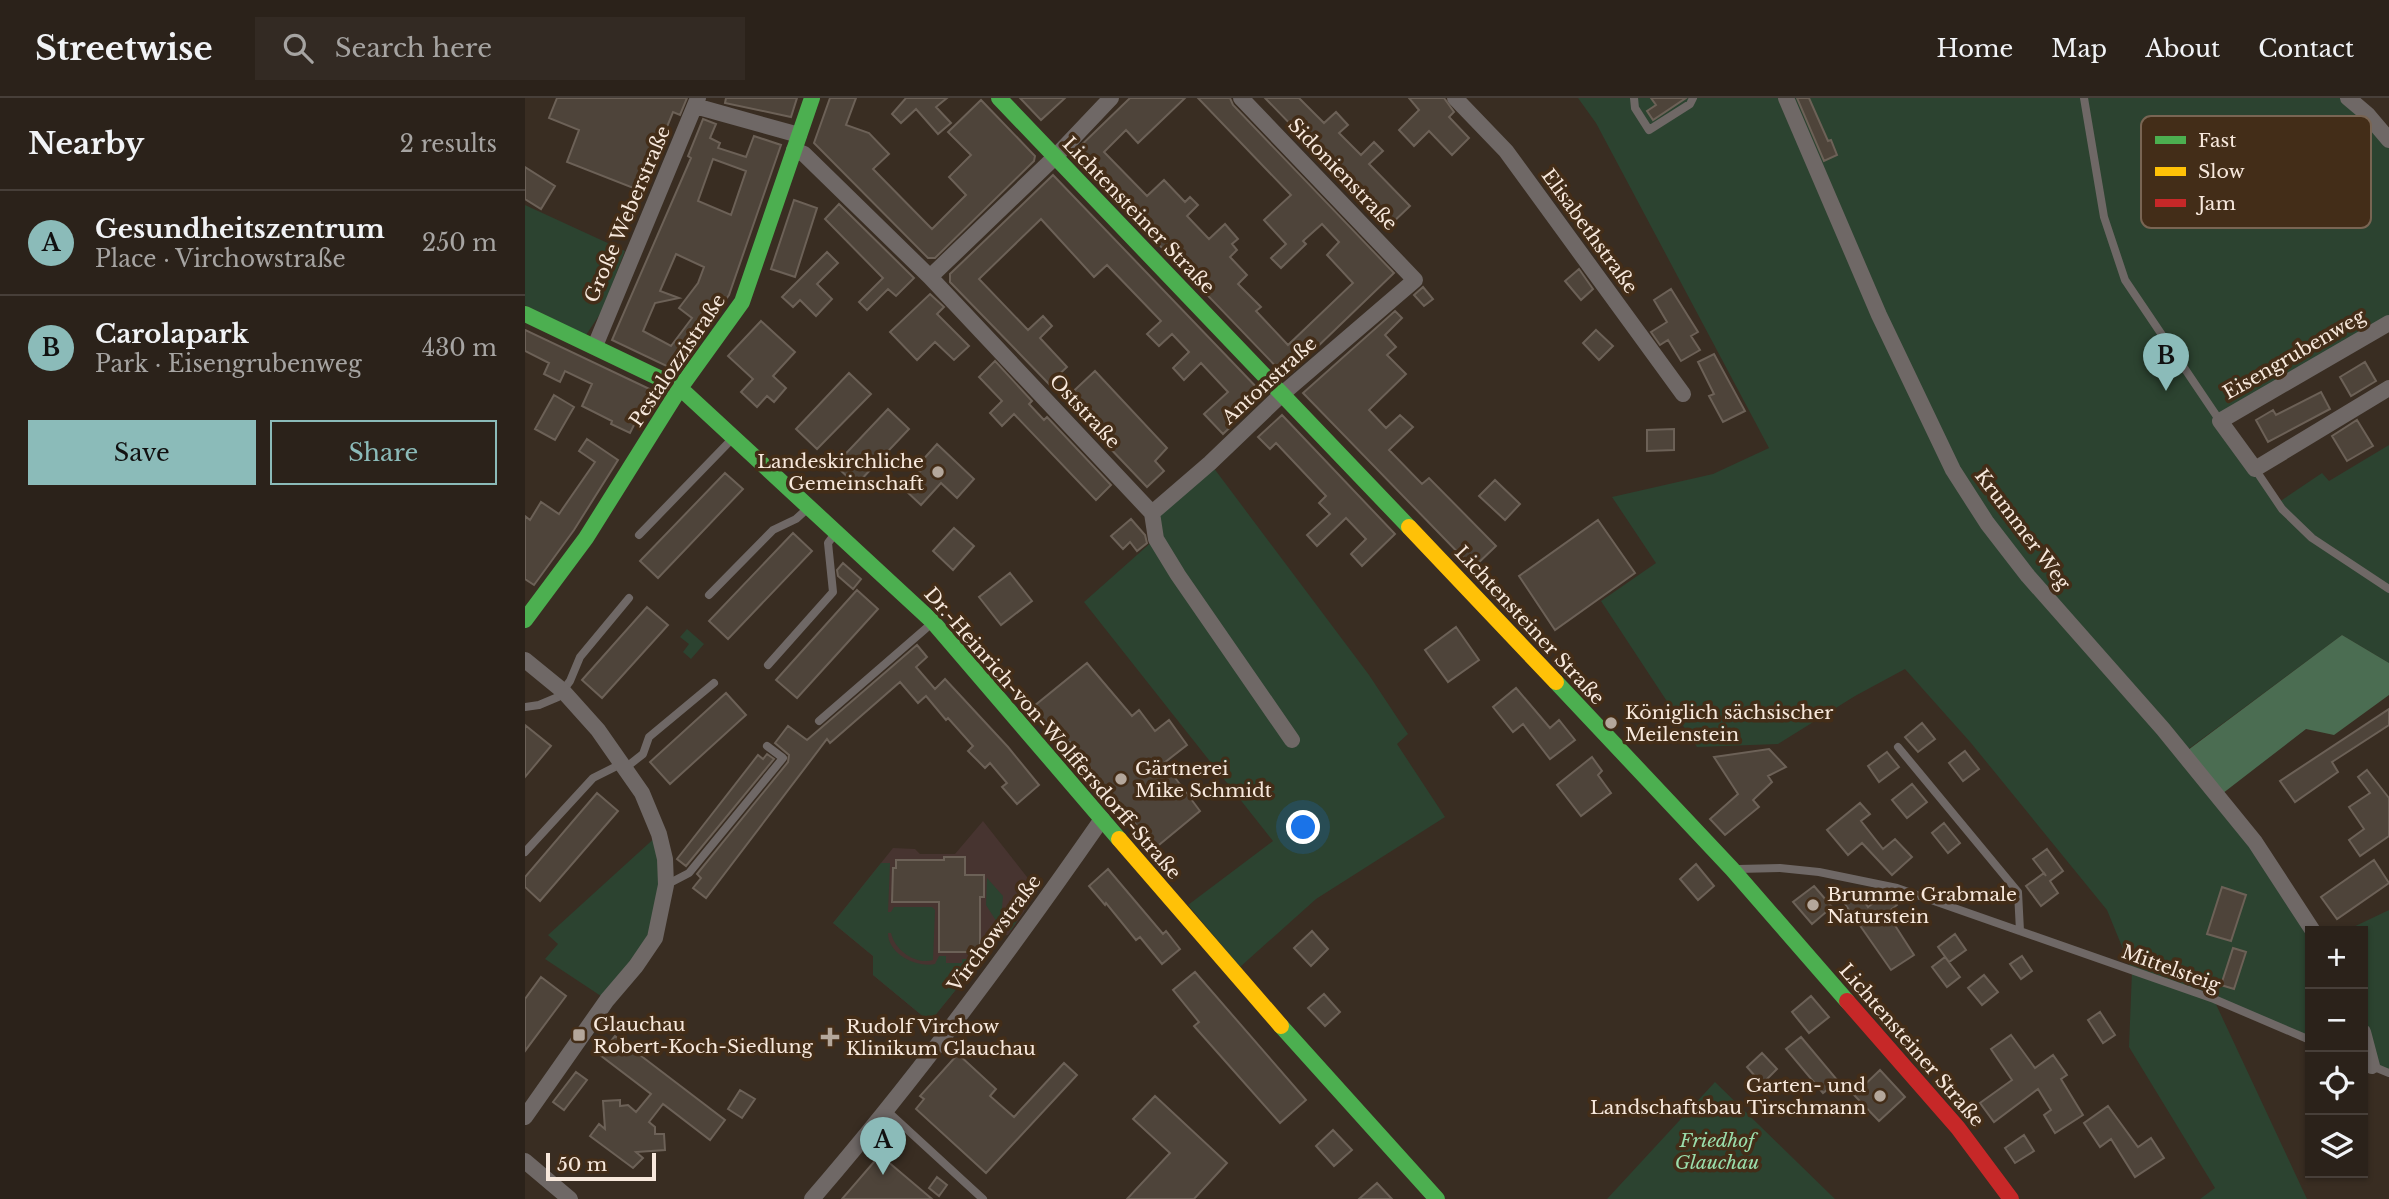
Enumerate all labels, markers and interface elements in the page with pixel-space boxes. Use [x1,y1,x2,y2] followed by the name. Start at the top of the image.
[255,17,745,80] search box
[35,28,213,69] text: Streetwise
[279,29,317,67] icon: search
[335,32,492,64] text: Search here
[1937,34,2013,63] text: Home
[2051,34,2107,63] text: Map
[2145,34,2220,63] text: About
[2258,34,2354,63] text: Contact
[1283,114,1402,235] street label: Sidonienstraße
[2141,116,2371,228] legend
[580,122,675,306] street label: Große Weberstraße
[28,125,144,162] text: Nearby
[2198,129,2237,152] text: Fast
[400,130,497,158] text: 2 results
[1058,132,1219,298] street label: Lichtensteiner Straße
[2198,160,2245,183] text: Slow
[1537,164,1643,298] street label: Elisabethstraße
[2195,192,2236,215] text: Jam
[95,213,385,245] text: Gesundheitszentrum
[42,229,60,257] text: A
[422,229,497,257] text: 250 m
[95,245,346,273] text: Place · Virchowstraße
[625,290,730,431] street label: Pestalozzistraße
[2219,304,2370,404] street label: Eisengrubenweg
[95,318,249,350] text: Carolapark
[1216,332,1322,430] street label: Antonstraße
[2143,333,2189,391] pin: B
[42,334,60,362] text: B
[422,334,497,362] text: 430 m
[95,350,362,378] text: Park · Eisengrubenweg
[1045,370,1125,453] street label: Oststraße
[28,420,256,485] button: Save
[270,420,497,485] button: Share
[757,450,925,495] place label: Landeskirchliche Gemeinschaft
[930,464,946,480] marker: Landeskirchliche Gemeinschaft
[1970,465,2076,594] street label: Krummer Weg
[1450,541,1609,709] street label: Lichtensteiner Straße
[920,583,1186,884] street label: Dr.-Heinrich-von-Wolffersdorff-Straße
[1625,701,1833,746] place label: Königlich sächsischer Meilenstein
[1603,715,1619,731] marker: Königlich sächsischer Meilenstein
[1135,757,1273,802] place label: Gärtnerei Mike Schmidt
[1113,771,1129,787] marker: Gärtnerei Mike Schmidt
[1286,810,1320,844] your location
[942,870,1046,997] street label: Virchowstraße
[1827,883,2017,928] place label: Brumme Grabmale Naturstein
[1805,897,1821,913] marker: Brumme Grabmale Naturstein
[2305,926,2368,1178] map controls
[2305,926,2368,989] button: +
[2118,940,2224,997] street label: Mittelsteig
[1834,959,1989,1132] street label: Lichtensteiner Straße
[2305,989,2368,1052] button: −
[593,1013,814,1058] place label: Glauchau Robert-Koch-Siedlung
[846,1015,1036,1060] place label: Rudolf Virchow Klinikum Glauchau
[571,1027,587,1043] marker: Glauchau Robert-Koch-Siedlung
[820,1027,840,1047] marker: Rudolf Virchow Klinikum Glauchau
[2305,1052,2368,1115] button: locate
[1590,1074,1866,1119] place label: Garten- und Landschaftsbau Tirschmann
[1872,1088,1888,1104] marker: Garten- und Landschaftsbau Tirschmann
[2305,1115,2368,1178] button: layers
[860,1117,906,1175] pin: A
[1675,1129,1759,1174] park label: Friedhof Glauchau
[546,1150,656,1182] scale bar
[557,1153,607,1176] text: 50 m

